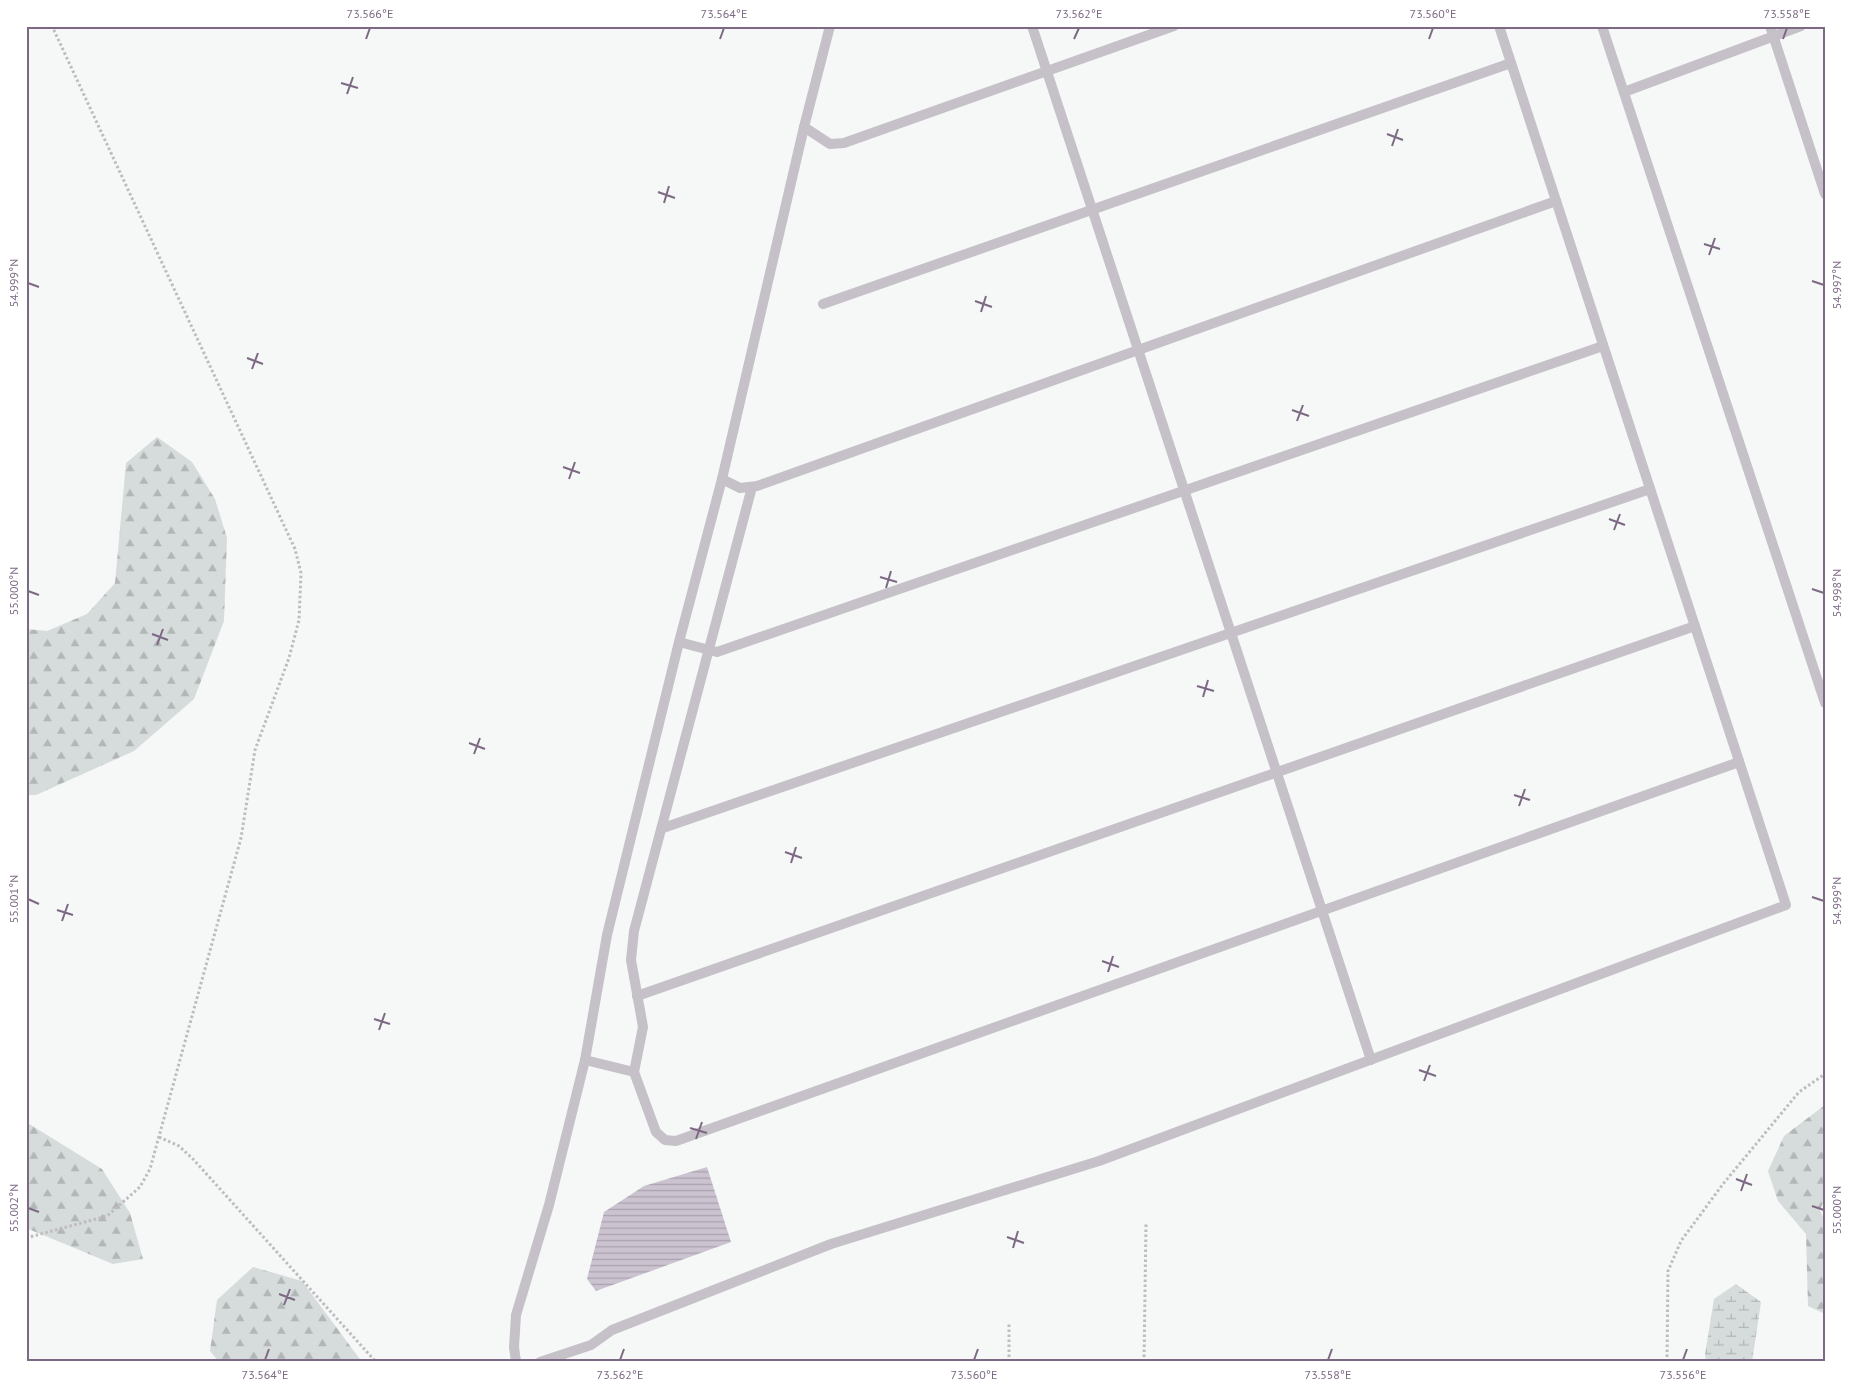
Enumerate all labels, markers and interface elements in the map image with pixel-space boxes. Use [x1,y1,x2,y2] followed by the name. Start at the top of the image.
[347,6,393,21] text: 73.566°E
[701,6,747,21] text: 73.564°E
[1056,6,1102,21] text: 73.562°E
[1410,6,1456,21] text: 73.560°E
[1764,6,1810,21] text: 73.558°E
[6,259,21,307] text: 54.999°N
[1829,261,1844,309] text: 54.997°N
[6,567,21,615] text: 55.000°N
[1829,569,1844,617] text: 54.998°N
[6,875,21,923] text: 55.001°N
[1829,877,1844,925] text: 54.999°N
[6,1184,21,1232] text: 55.002°N
[1829,1186,1844,1234] text: 55.000°N
[242,1367,288,1382] text: 73.564°E
[597,1367,643,1382] text: 73.562°E
[951,1367,997,1382] text: 73.560°E
[1305,1367,1351,1382] text: 73.558°E
[1660,1367,1706,1382] text: 73.556°E

